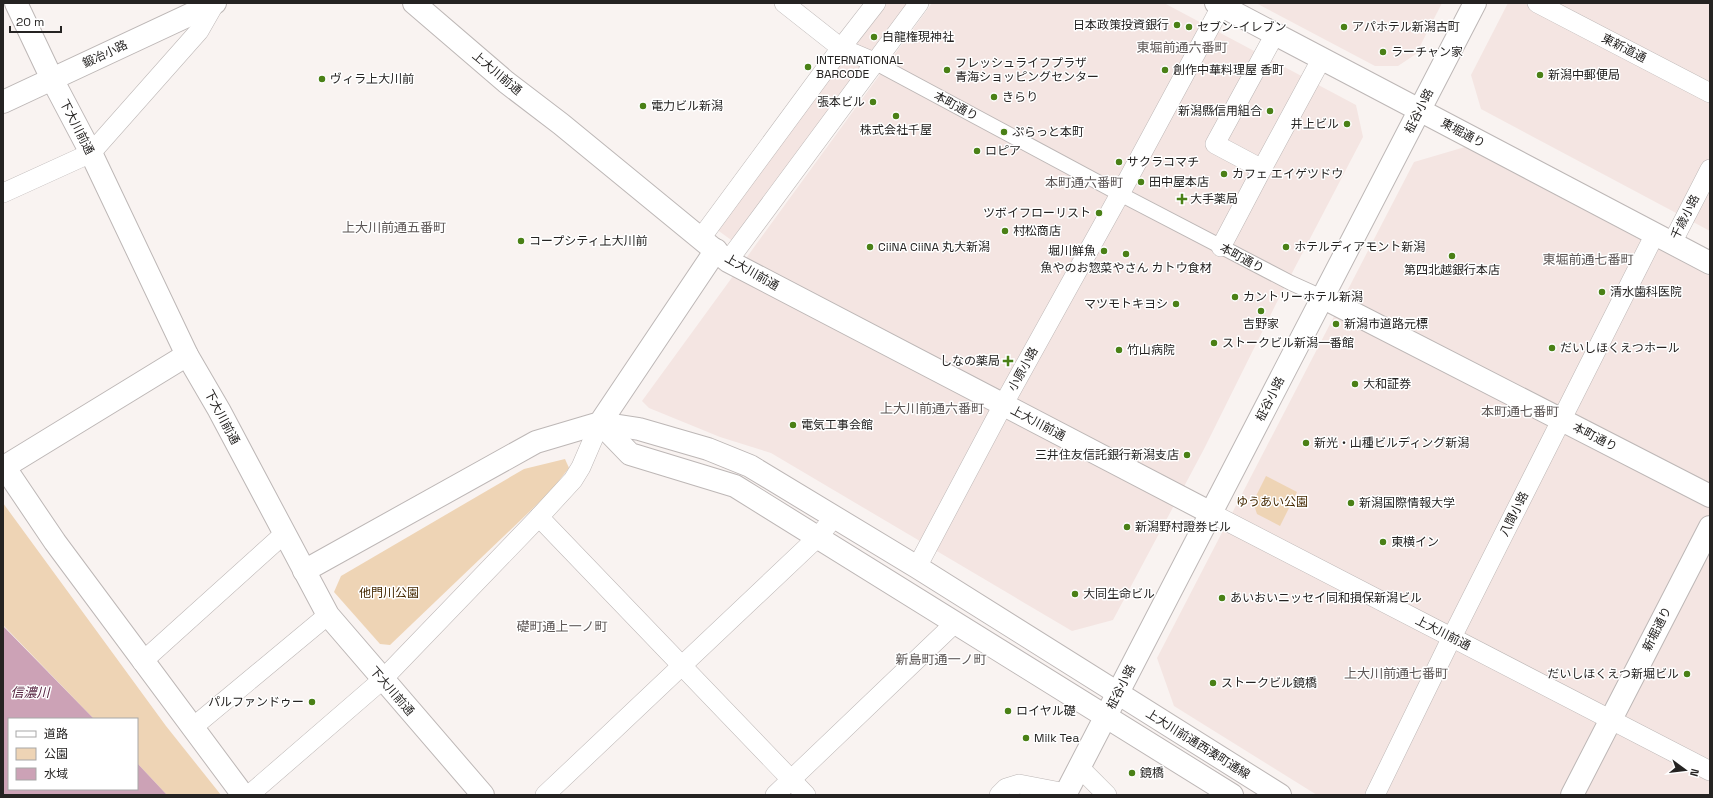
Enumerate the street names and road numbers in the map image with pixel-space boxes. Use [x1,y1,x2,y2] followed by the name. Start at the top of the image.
[1599,30,1649,66] street label: 東新道通
[80,37,130,71] street label: 鍛冶小路
[469,48,525,98] street label: 上大川前通
[1401,86,1437,136] street label: 柾谷小路
[931,88,981,124] street label: 本町通り
[56,97,98,157] street label: 下大川前通
[1438,115,1488,151] street label: 東堀通り
[1667,192,1703,242] street label: 千歳小路
[1217,240,1267,276] street label: 本町通り
[722,250,782,294] street label: 上大川前通
[1004,344,1042,394] street label: 小原小路
[1252,374,1288,424] street label: 柾谷小路
[201,387,243,447] street label: 下大川前通
[1008,402,1068,444] street label: 上大川前通
[1570,419,1620,455] street label: 本町通り
[1496,489,1532,539] street label: 八間小路
[1639,604,1675,654] street label: 新堀通り
[1413,612,1473,654] street label: 上大川前通
[1103,662,1139,712] street label: 柾谷小路
[366,663,418,719] street label: 下大川前通
[1143,705,1253,783] street label: 上大川前通西湊町通線

